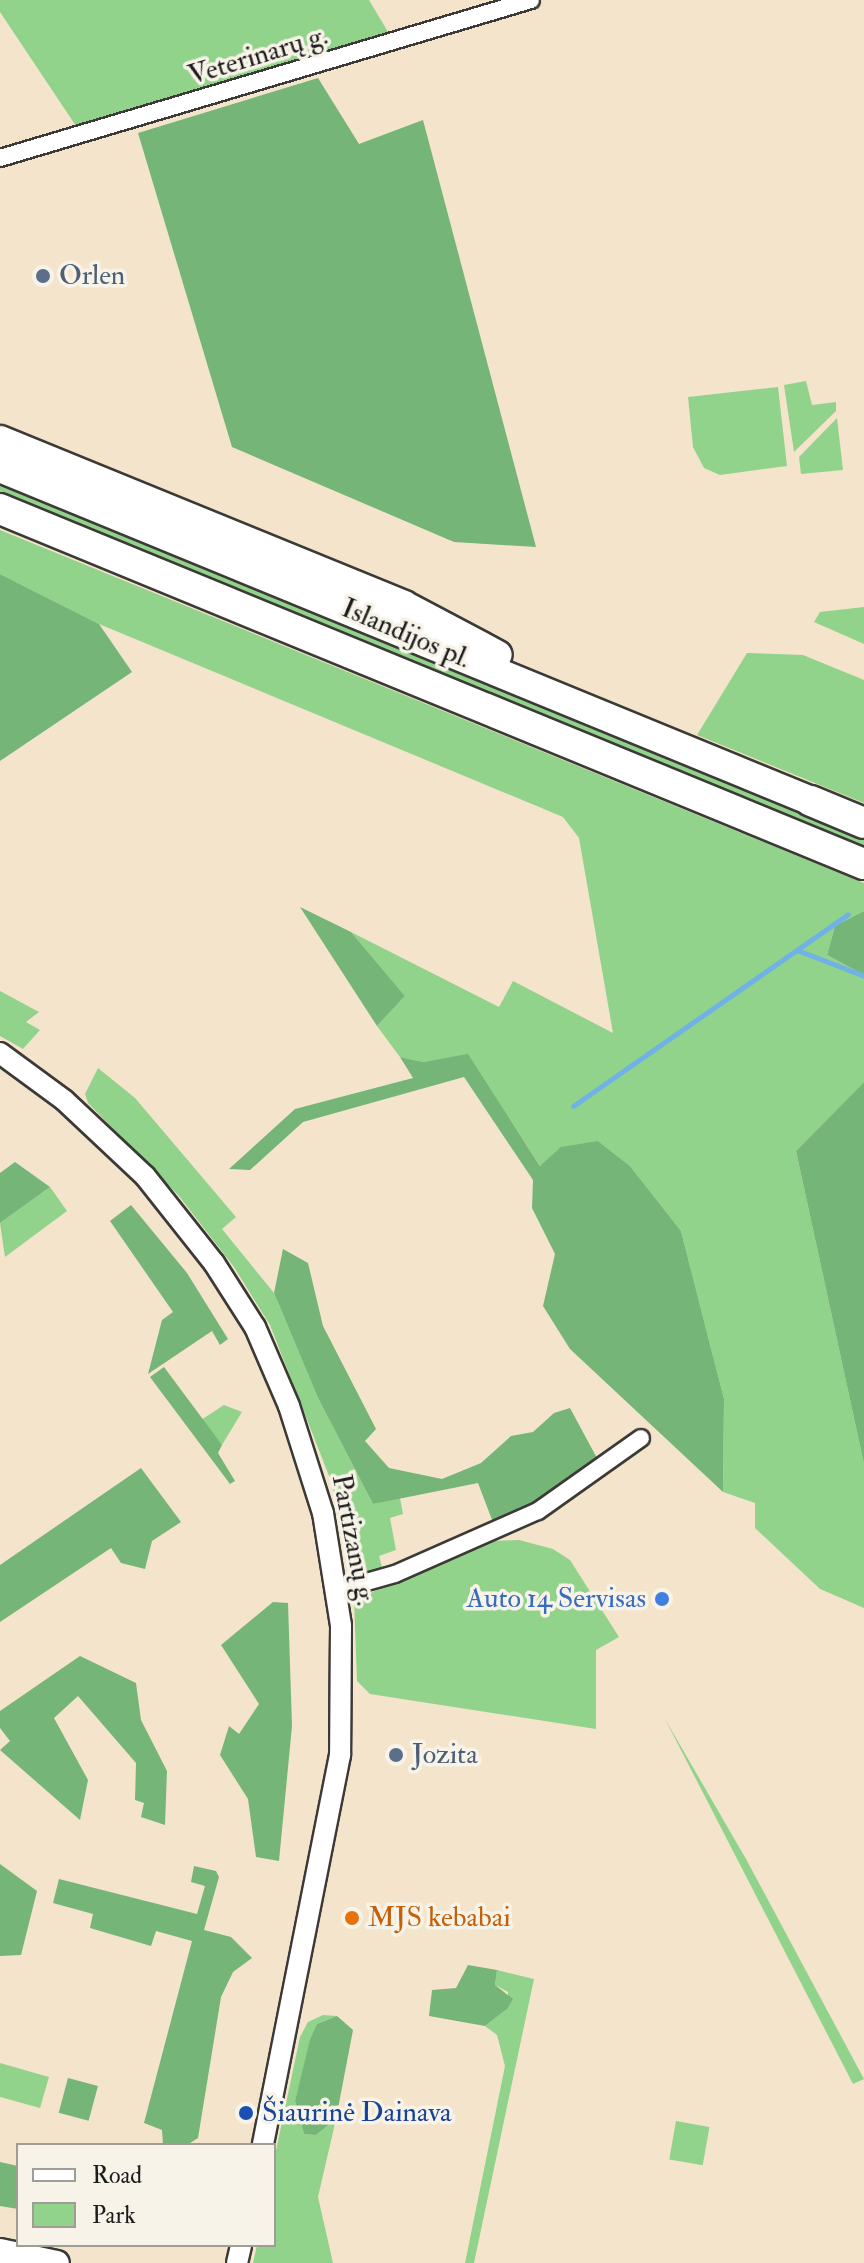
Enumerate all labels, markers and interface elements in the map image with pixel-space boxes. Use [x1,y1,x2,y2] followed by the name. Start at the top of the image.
[184,19,332,93] street label: Veterinarų g.
[59,259,125,293] place label: Orlen
[34,267,52,285] marker: Orlen
[336,592,476,676] street label: Islandijos pl.
[324,1472,382,1608] street label: Partizanų g.
[466,1582,646,1616] place label: Auto 14 Servisas
[653,1590,671,1608] marker: Auto 14 Servisas
[412,1738,478,1772] place label: Jozita
[387,1746,405,1764] marker: Jozita
[368,1901,511,1935] place label: MJS kebabai
[343,1909,361,1927] marker: MJS kebabai
[262,2096,452,2130] place label: Šiaurinė Dainava
[237,2104,255,2122] marker: Šiaurinė Dainava
[16,2143,276,2247] legend
[92,2160,142,2191] text: Road
[92,2200,136,2231] text: Park

